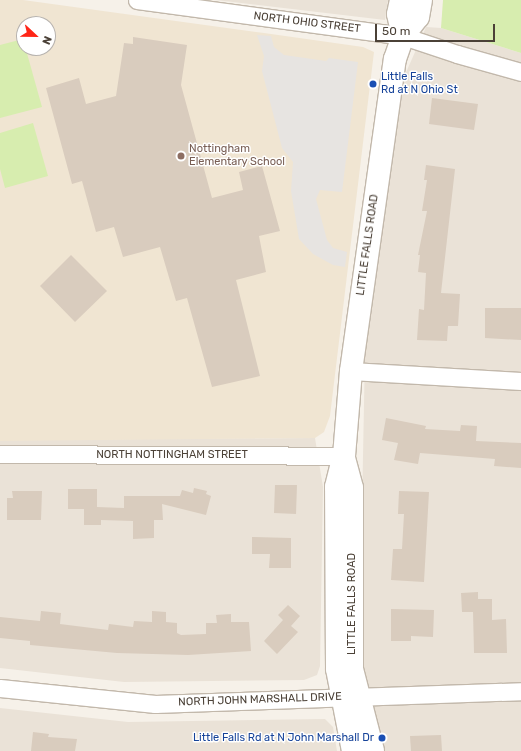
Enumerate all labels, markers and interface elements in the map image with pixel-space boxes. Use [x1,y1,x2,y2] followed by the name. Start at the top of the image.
[253,10,361,36] street label: NORTH OHIO STREET
[16,16,56,56] north arrow
[377,16,497,42] scale bar
[382,24,410,38] text: 50 m
[39,34,54,46] text: N
[381,71,458,97] place label: Little Falls Rd at N Ohio St
[368,79,378,89] marker: Little Falls Rd at N Ohio St
[189,143,285,169] place label: Nottingham Elementary School
[176,151,186,161] marker: Nottingham Elementary School
[354,193,382,297] street label: LITTLE FALLS ROAD
[96,448,248,462] street label: NORTH NOTTINGHAM STREET
[345,553,359,655] street label: LITTLE FALLS ROAD
[178,691,342,709] street label: NORTH JOHN MARSHALL DRIVE
[193,731,374,745] place label: Little Falls Rd at N John Marshall Dr
[377,733,387,743] marker: Little Falls Rd at N John Marshall Dr

